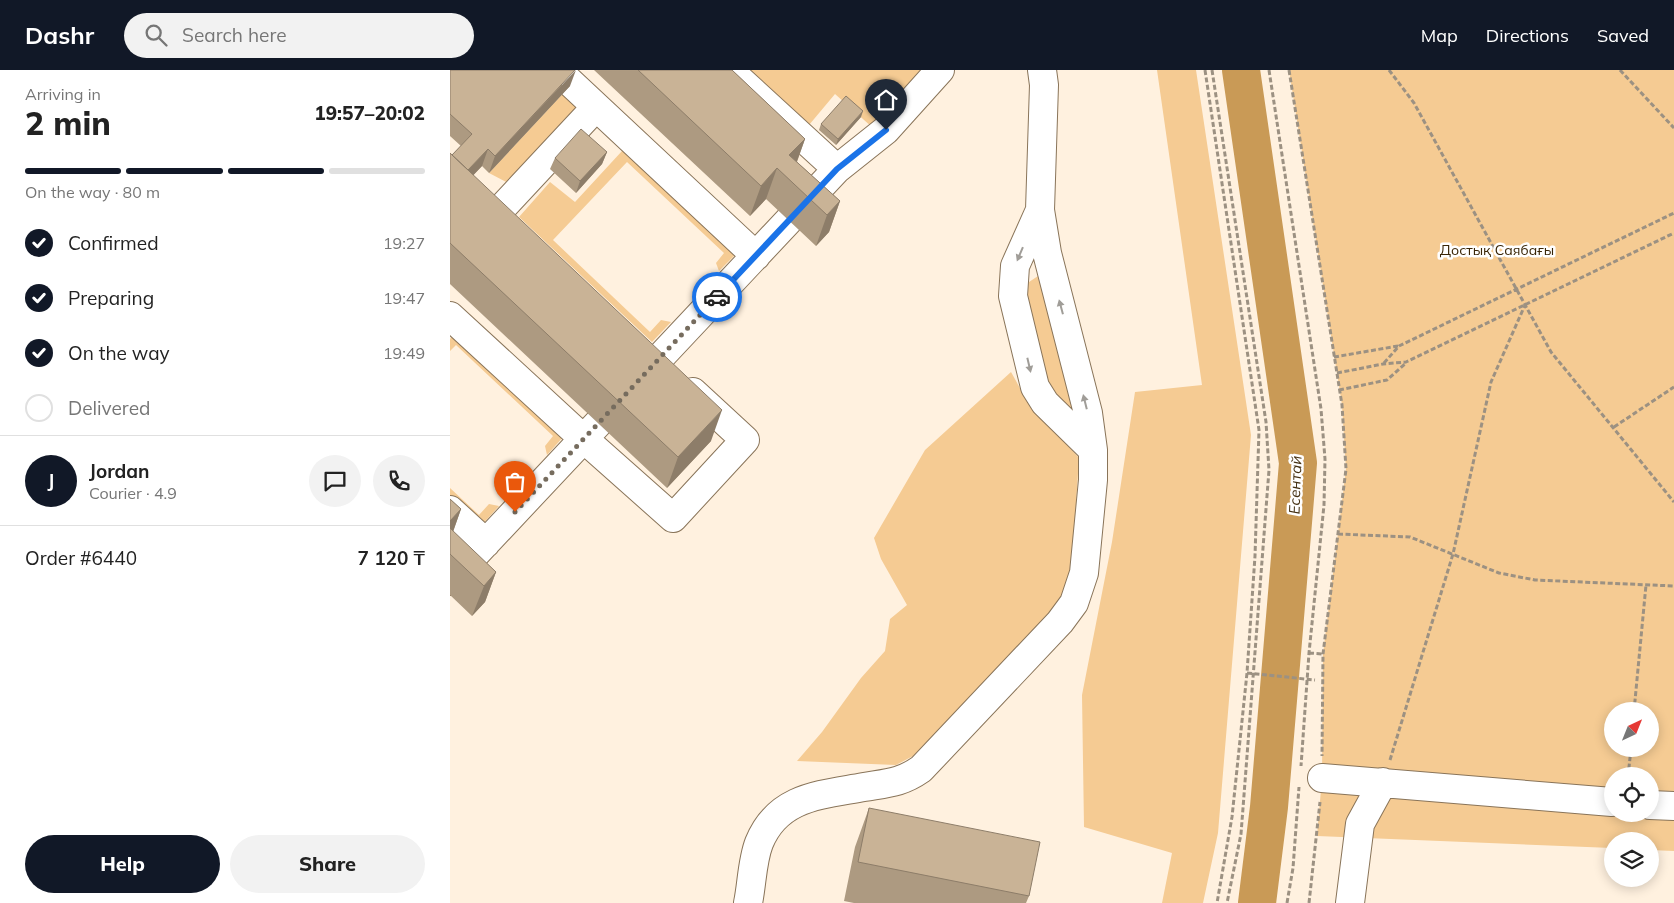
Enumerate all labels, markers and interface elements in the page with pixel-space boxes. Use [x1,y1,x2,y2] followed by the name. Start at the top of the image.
[124,13,474,58] search box
[25,20,94,50] text: Dashr
[142,21,170,49] icon: search
[182,23,287,47] text: Search here
[1421,24,1458,47] text: Map
[1486,24,1569,47] text: Directions
[1597,24,1649,47] text: Saved
[865,79,907,130] pin
[25,84,101,104] text: Arriving in
[872,86,900,114] icon: home
[314,101,425,125] text: 19:57–20:02
[25,103,111,143] text: 2 min
[25,182,160,202] text: On the way · 80 m
[25,229,53,257] icon: check
[68,231,159,255] text: Confirmed
[383,233,425,253] text: 19:27
[1440,241,1554,259] park label: Достық Саябағы
[1016,247,1024,261] one-way arrow
[692,272,742,322] courier
[703,283,731,311] icon: car
[25,284,53,312] icon: check
[68,286,154,310] text: Preparing
[383,288,425,308] text: 19:47
[1057,300,1065,315] one-way arrow
[25,339,53,367] icon: check
[68,341,170,365] text: On the way
[383,343,425,363] text: 19:49
[1026,357,1034,373] one-way arrow
[1081,395,1089,410] one-way arrow
[68,396,150,420] text: Delivered
[309,455,361,507] button: chat
[373,455,425,507] button: phone
[1284,455,1306,515] water label: Есентай
[89,459,149,483] text: Jordan
[494,461,536,512] pin
[501,468,529,496] icon: bag
[48,469,54,493] text: J
[89,483,177,503] text: Courier · 4.9
[25,546,137,570] text: Order #6440
[358,546,425,570] text: 7 120 ₸
[1604,702,1659,758] north arrow
[1604,702,1659,887] map controls
[1604,767,1659,822] button: locate
[1604,832,1659,887] button: layers
[25,835,220,893] button: Help
[230,835,425,893] button: Share

